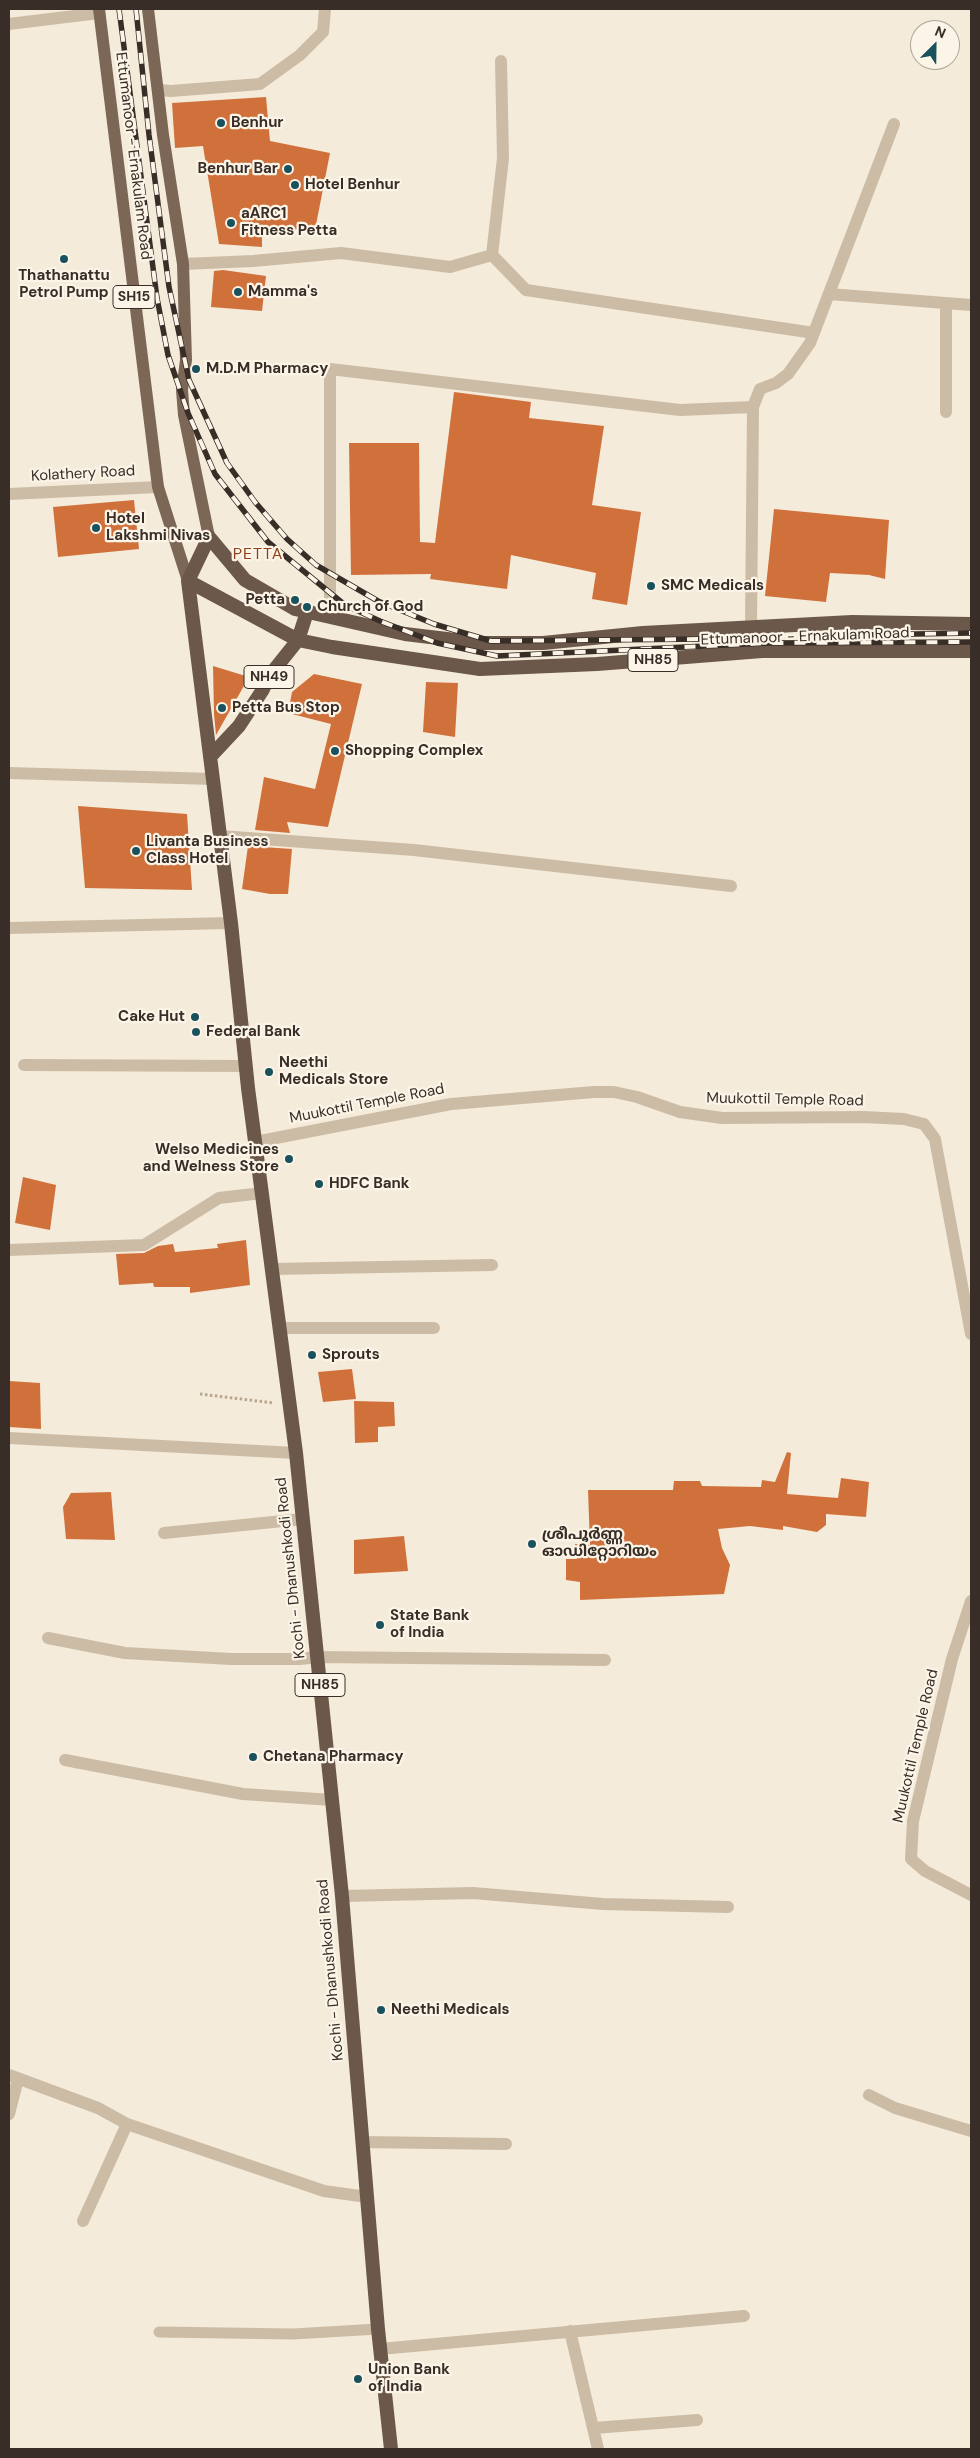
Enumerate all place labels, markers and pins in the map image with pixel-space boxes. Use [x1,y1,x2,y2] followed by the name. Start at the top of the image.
[231,114,283,132] place label: Benhur
[215,117,227,129] marker: Benhur
[197,160,278,178] place label: Benhur Bar
[282,163,294,175] marker: Benhur Bar
[305,176,400,194] place label: Hotel Benhur
[289,179,301,191] marker: Hotel Benhur
[241,205,337,240] place label: aARC1 Fitness Petta
[225,217,237,229] marker: aARC1 Fitness Petta
[58,253,70,265] marker: Thathanattu Petrol Pump
[18,267,110,302] place label: Thathanattu Petrol Pump
[248,283,318,301] place label: Mamma's
[232,286,244,298] marker: Mamma's
[206,360,328,378] place label: M.D.M Pharmacy
[190,363,202,375] marker: M.D.M Pharmacy
[106,510,210,545] place label: Hotel Lakshmi Nivas
[90,522,102,534] marker: Hotel Lakshmi Nivas
[661,577,764,595] place label: SMC Medicals
[645,580,657,592] marker: SMC Medicals
[245,591,285,609] place label: Petta
[289,594,301,606] marker: Petta
[317,598,423,616] place label: Church of God
[301,601,313,613] marker: Church of God
[232,699,340,717] place label: Petta Bus Stop
[216,702,228,714] marker: Petta Bus Stop
[345,742,483,760] place label: Shopping Complex
[329,745,341,757] marker: Shopping Complex
[146,833,269,868] place label: Livanta Business Class Hotel
[130,845,142,857] marker: Livanta Business Class Hotel
[118,1008,185,1026] place label: Cake Hut
[189,1011,201,1023] marker: Cake Hut
[206,1023,301,1041] place label: Federal Bank
[190,1026,202,1038] marker: Federal Bank
[279,1054,388,1089] place label: Neethi Medicals Store
[263,1066,275,1078] marker: Neethi Medicals Store
[143,1141,279,1176] place label: Welso Medicines and Welness Store
[283,1153,295,1165] marker: Welso Medicines and Welness Store
[329,1175,410,1193] place label: HDFC Bank
[313,1178,325,1190] marker: HDFC Bank
[322,1346,380,1364] place label: Sprouts
[306,1349,318,1361] marker: Sprouts
[542,1526,657,1561] place label: ശ്രീപൂർണ്ണ ഓഡിറ്റോറിയം
[526,1538,538,1550] marker: ശ്രീപൂർണ്ണ ഓഡിറ്റോറിയം
[390,1607,469,1642] place label: State Bank of India
[374,1619,386,1631] marker: State Bank of India
[263,1748,404,1766] place label: Chetana Pharmacy
[247,1751,259,1763] marker: Chetana Pharmacy
[391,2001,509,2019] place label: Neethi Medicals
[375,2004,387,2016] marker: Neethi Medicals
[368,2361,450,2396] place label: Union Bank of India
[352,2373,364,2385] marker: Union Bank of India

